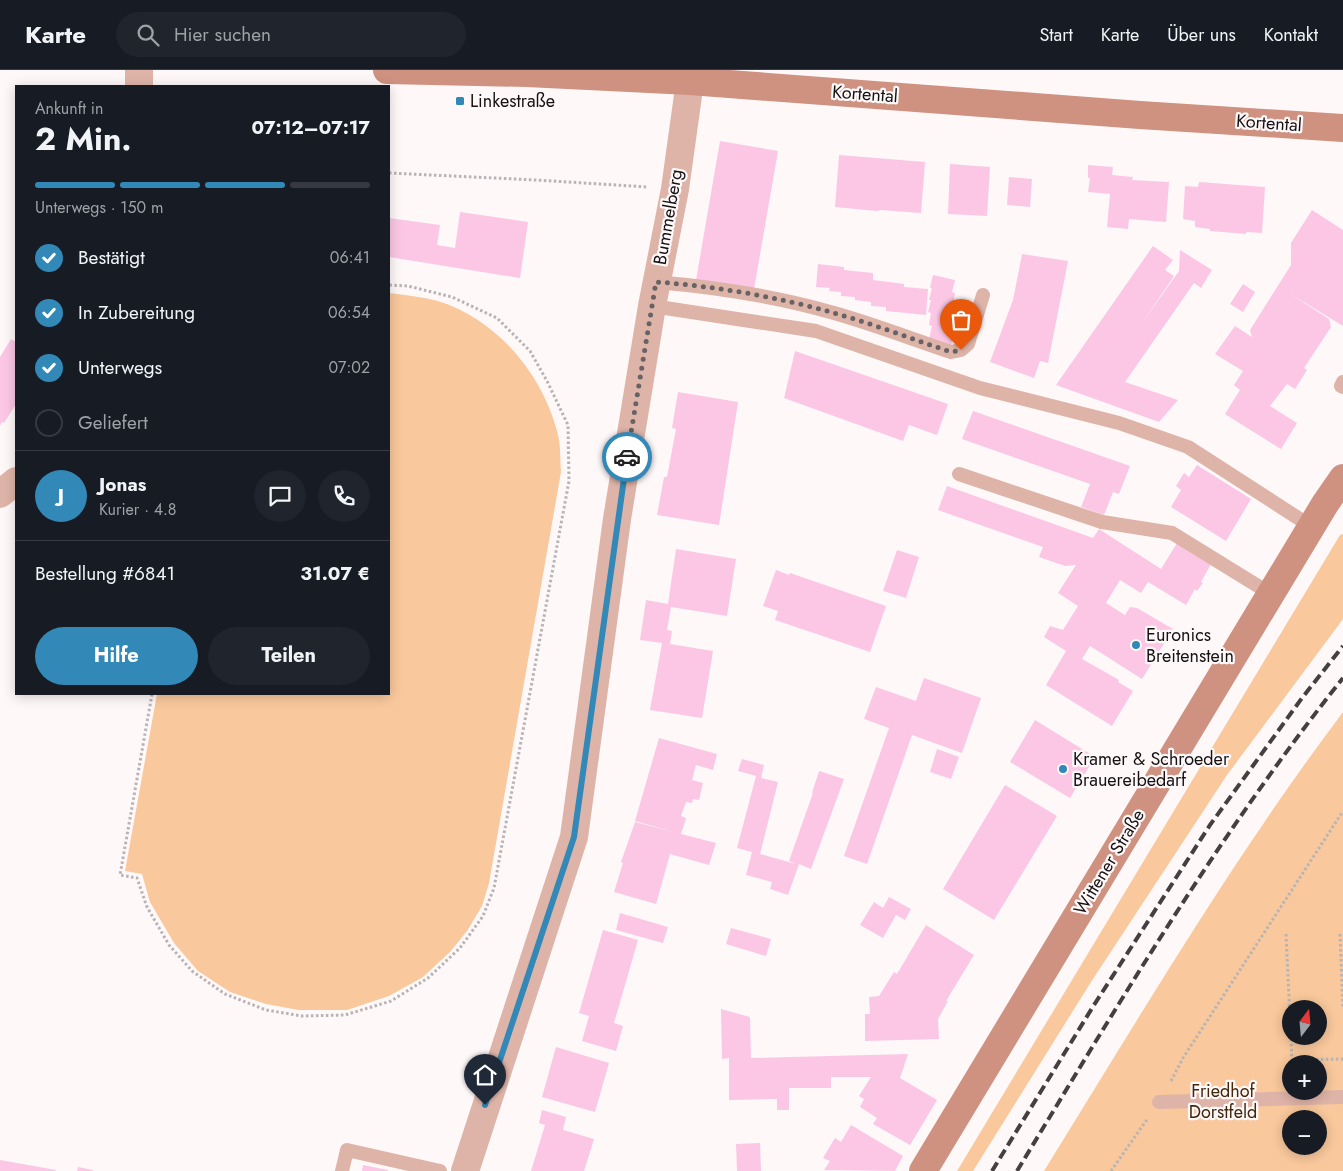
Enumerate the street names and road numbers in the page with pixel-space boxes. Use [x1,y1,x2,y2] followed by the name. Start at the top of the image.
[831,79,899,109] street label: Kortental
[1235,108,1303,138] street label: Kortental
[647,167,689,267] street label: Bummelberg
[1067,804,1151,920] street label: Wittener Straße

